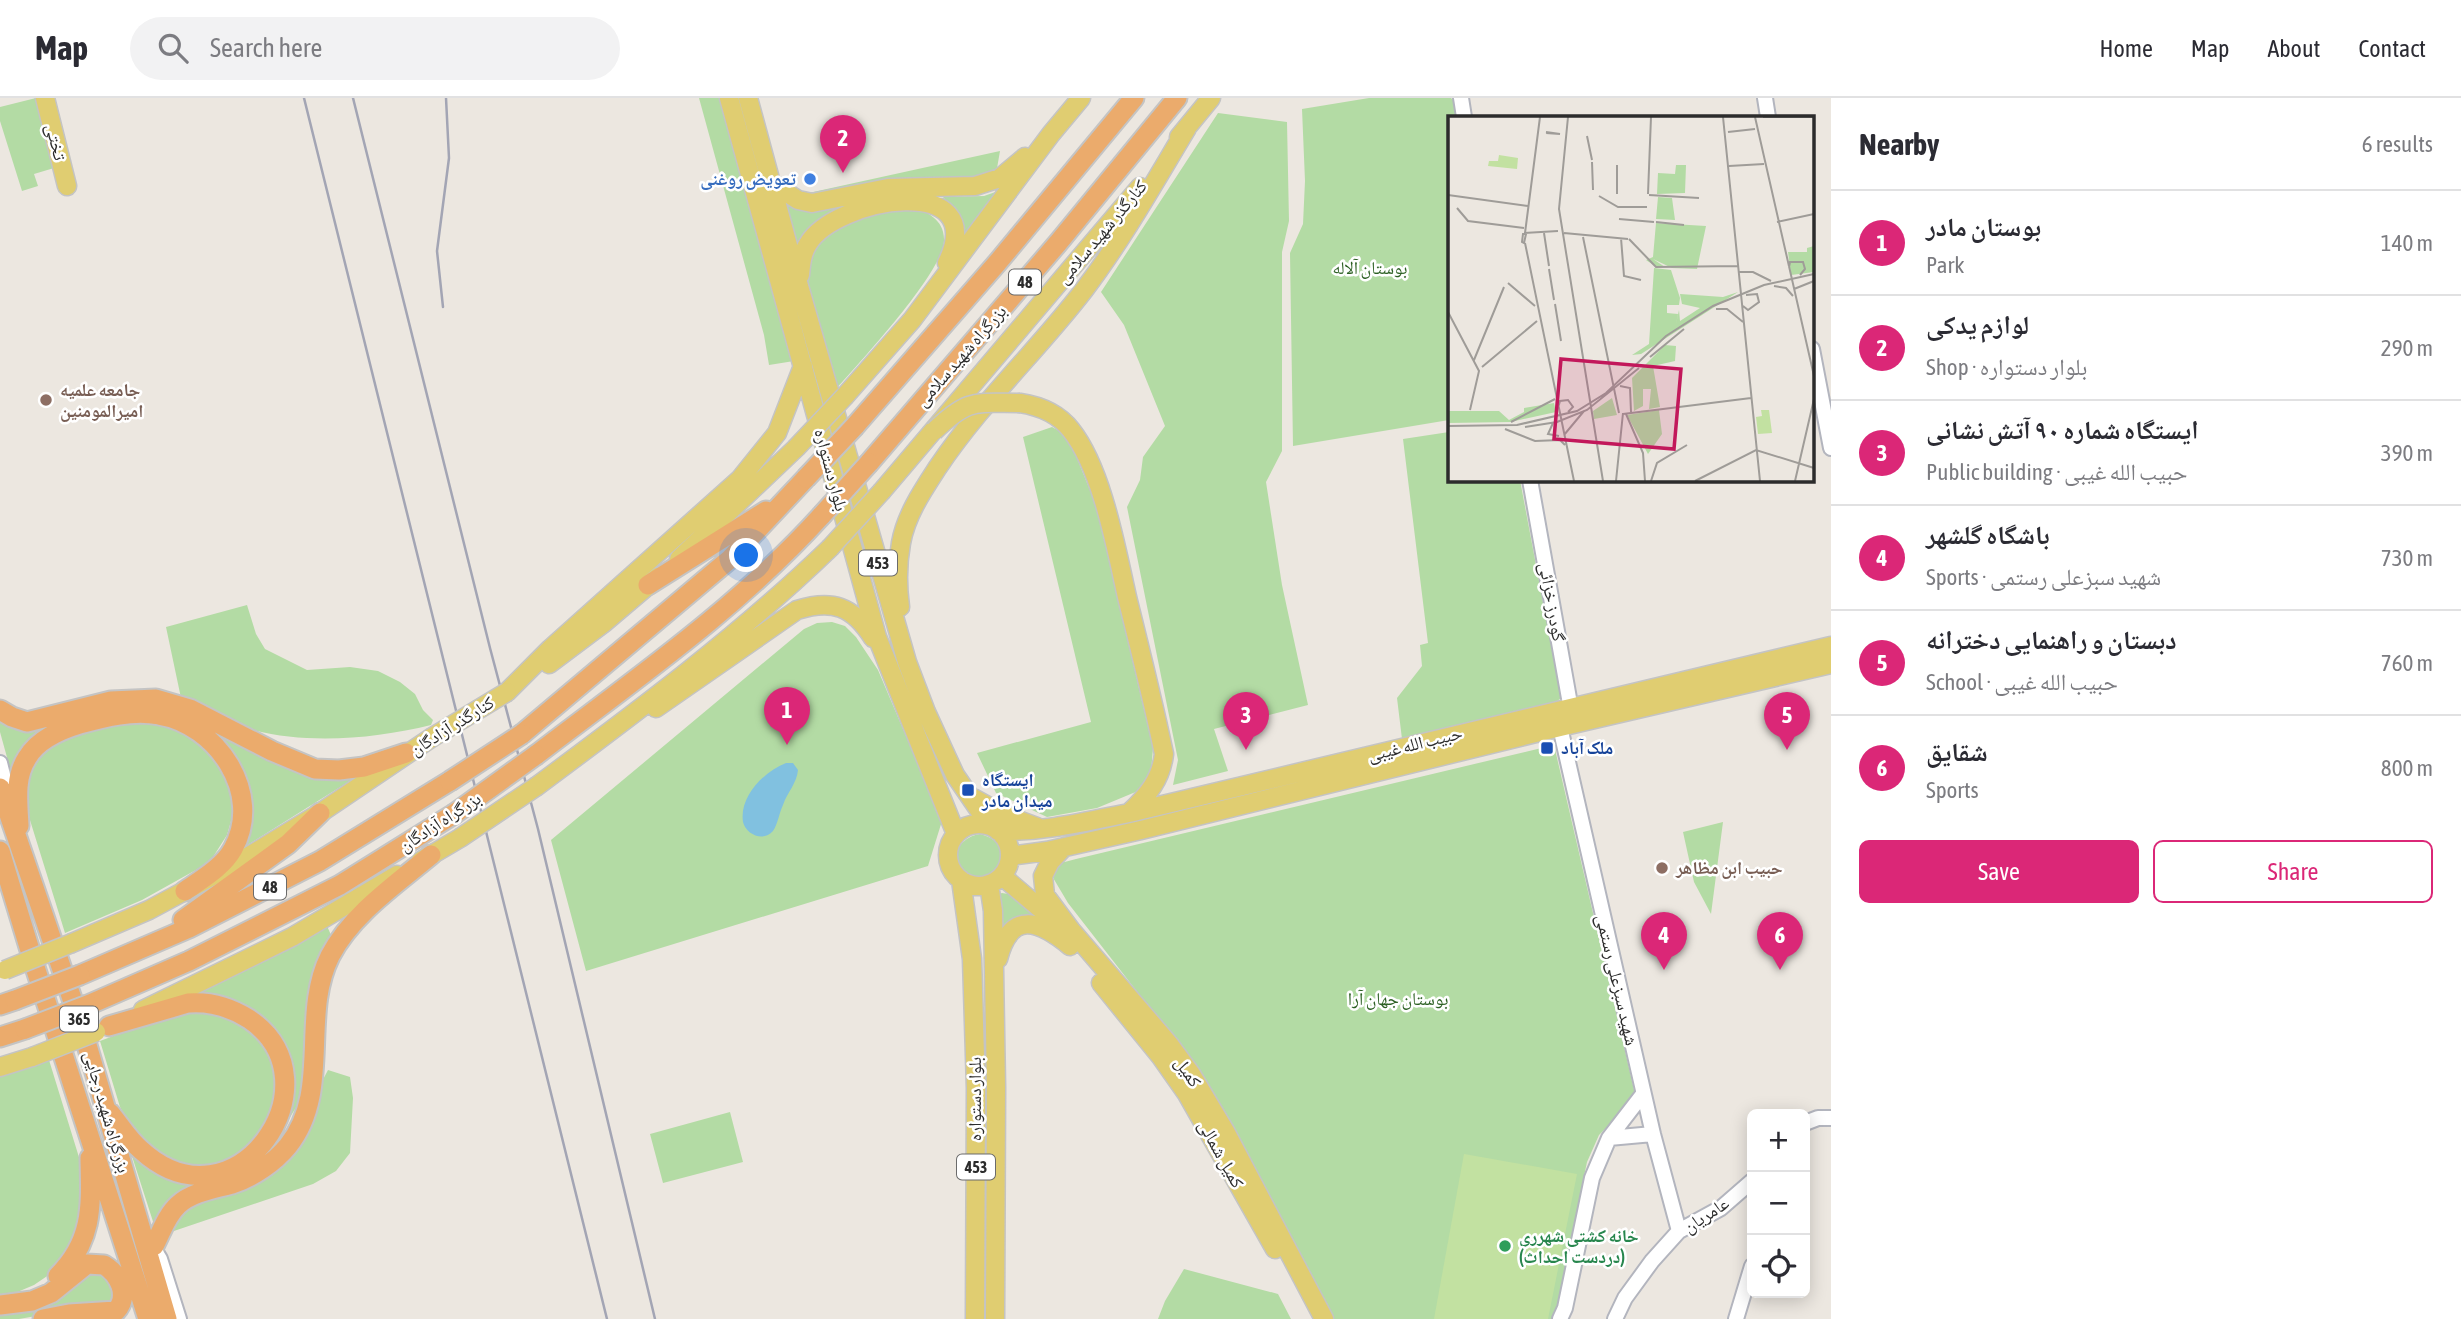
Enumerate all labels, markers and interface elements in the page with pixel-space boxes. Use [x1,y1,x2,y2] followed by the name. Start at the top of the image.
[130,17,620,80] search box
[35,29,88,67] text: Map
[154,29,192,67] icon: search
[210,33,322,63] text: Search here
[2099,35,2153,62] text: Home
[2191,35,2229,62] text: Map
[2267,35,2320,62] text: About
[2358,35,2426,62] text: Contact
[820,115,866,173] pin: 2
[1448,116,1814,481] inset map
[41,121,71,163] street label: تختی
[1859,127,1939,161] text: Nearby
[2362,131,2433,157] text: 6 results
[700,168,796,190] place label: تعویض روغنی
[802,171,818,187] marker: تعویض روغنی
[1052,175,1152,289] street label: کنارگذر شهید سلامی
[1926,212,2041,242] text: بوستان مادر
[1877,230,1887,256] text: 1
[2381,230,2433,256] text: 140 m
[1926,252,1964,278] text: Park
[1333,257,1407,279] park label: بوستان آلاله
[1009,270,1041,294] road number: 48
[911,301,1011,411] street label: بزرگراه شهید سلامی
[1926,310,2029,340] text: لوازم یدکی
[1877,335,1887,361] text: 2
[2381,335,2433,361] text: 290 m
[1926,354,2087,380] text: Shop · بلوار دستواره
[60,379,143,422] place label: جامعه علمیه امیرالمومنین
[38,392,54,408] marker: جامعه علمیه امیرالمومنین
[1926,415,2199,445] text: ایستگاه شماره ۹۰ آتش نشانی
[810,426,853,513] street label: بلوار دستواره
[1877,440,1887,466] text: 3
[2381,440,2433,466] text: 390 m
[1926,459,2187,485] text: Public building · حبیب الله غیبی
[1926,520,2050,550] text: باشگاه گلشهر
[729,538,763,572] your location
[1877,545,1887,571] text: 4
[2381,545,2433,571] text: 730 m
[859,550,897,576] road number: 453
[1534,561,1570,644] street label: گودرز خزائی
[1926,564,2161,590] text: Sports · شهید سبزعلی رستمی
[1926,625,2176,655] text: دبستان و راهنمایی دخترانه
[1877,650,1887,676] text: 5
[2381,650,2433,676] text: 760 m
[1926,669,2118,695] text: School · حبیب الله غیبی
[764,687,810,745] pin: 1
[406,691,499,761] street label: کنارگذر آزادگان
[1223,692,1269,750] pin: 3
[1764,692,1810,750] pin: 5
[1365,722,1465,766] street label: حبیب الله غیبی
[1561,737,1613,759] place label: ملک آباد
[1926,737,1988,767] text: شقایق
[1539,740,1555,756] marker: ملک آباد
[1877,755,1887,781] text: 6
[2381,755,2433,781] text: 800 m
[981,769,1053,812] place label: ایستگاه میدان مادر
[1926,777,1979,803] text: Sports
[960,782,976,798] marker: ایستگاه میدان مادر
[395,787,485,857] street label: بزرگراه آزادگان
[1859,840,2139,903] button: Save
[2153,840,2433,903] button: Share
[1675,857,1783,879] place label: حبیب ابن مظاهر
[1654,860,1670,876] marker: حبیب ابن مظاهر
[254,874,286,900] road number: 48
[1591,912,1643,1048] street label: شهید سبزعلی رستمی
[1641,912,1687,970] pin: 4
[1757,912,1803,970] pin: 6
[1348,988,1448,1010] park label: بوستان جهان آرا
[60,1007,98,1032] road number: 365
[79,1049,135,1175] street label: بزرگراه شهید رجایی
[1170,1053,1206,1092] street label: کمیل
[964,1057,986,1141] street label: بلوار دستواره
[1747,1109,1810,1298] map controls
[1747,1109,1810,1172] button: +
[1193,1116,1249,1192] street label: کمیل شمالی
[957,1154,995,1180] road number: 453
[1747,1172,1810,1235] button: −
[1679,1192,1733,1238] street label: عامریان
[1519,1225,1639,1267] place label: خانه کشتی شهرری (دردست احداث)
[1747,1235,1810,1298] button: locate
[1497,1238,1513,1254] marker: خانه کشتی شهرری (دردست احداث)

